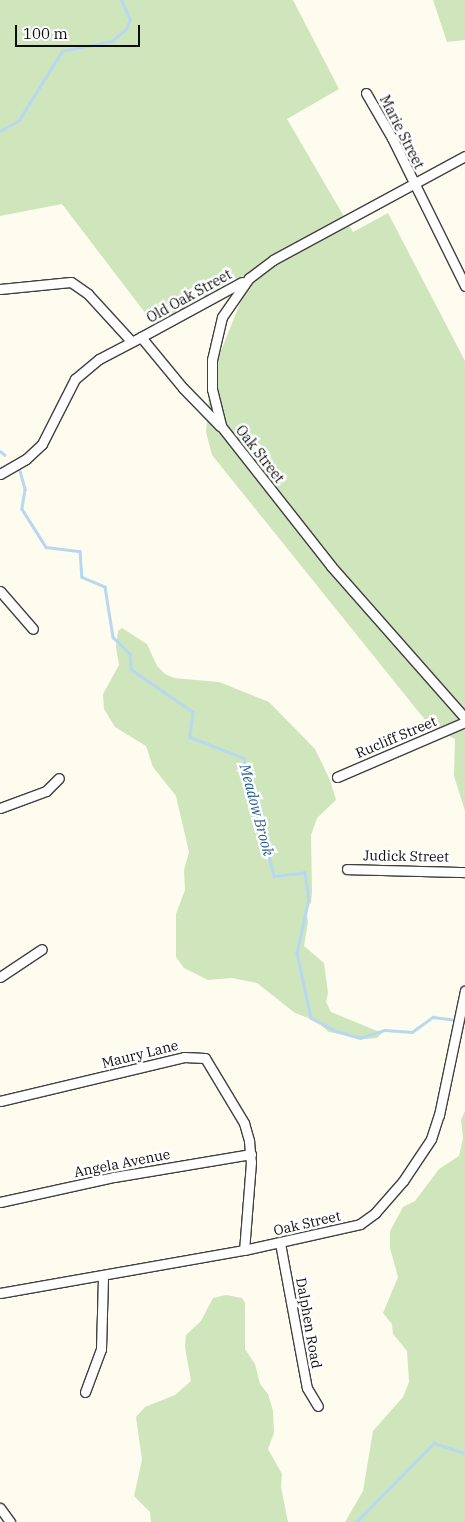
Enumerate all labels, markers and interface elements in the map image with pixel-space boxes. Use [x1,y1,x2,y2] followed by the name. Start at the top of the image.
[18,15,142,47] scale bar
[23,24,68,43] text: 100 m
[376,92,428,172] street label: Marie Street
[144,266,234,326] street label: Old Oak Street
[232,422,288,486] street label: Oak Street
[353,712,439,762] street label: Rucliff Street
[236,762,278,858] water label: Meadow Brook
[363,847,449,865] street label: Judick Street
[100,1036,180,1072] street label: Maury Lane
[72,1145,172,1181] street label: Angela Avenue
[272,1207,342,1239] street label: Oak Street
[293,1276,325,1370] street label: Dalphen Road

